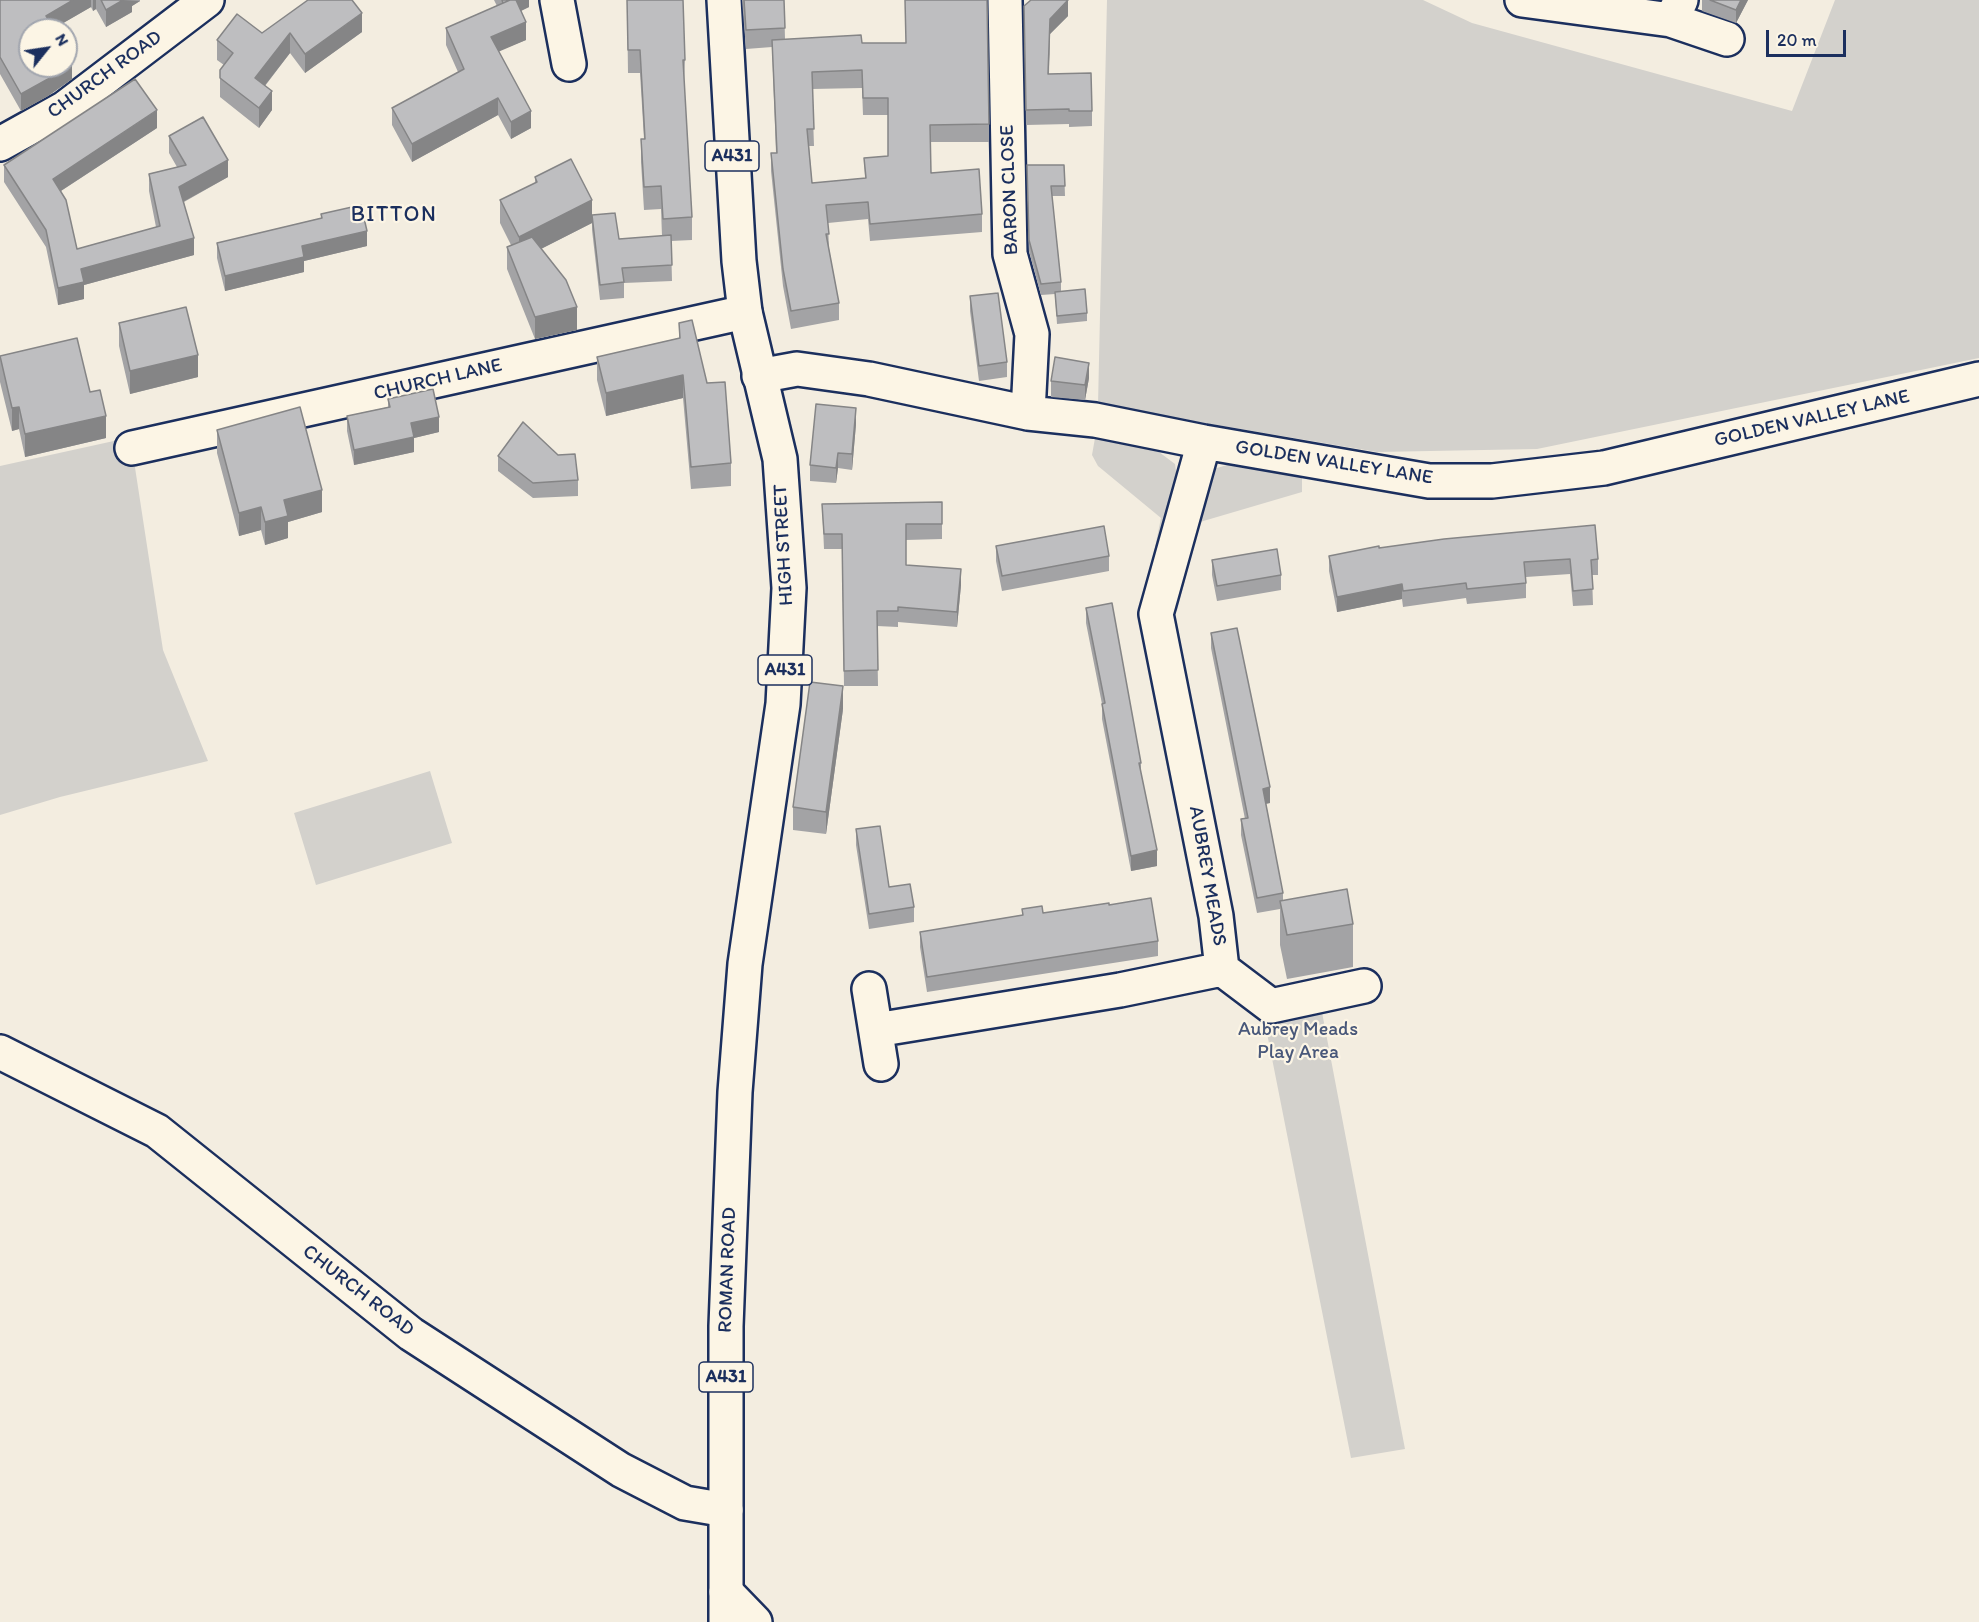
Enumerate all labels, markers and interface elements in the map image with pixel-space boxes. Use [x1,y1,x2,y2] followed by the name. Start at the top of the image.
[18,18,78,78] north arrow
[1769,18,1848,56] scale bar
[43,25,167,125] street label: CHURCH ROAD
[1777,29,1817,51] text: 20 m
[51,30,73,49] text: N
[996,124,1024,256] street label: BARON CLOSE
[705,141,759,171] road number: A431
[351,202,437,228] district label: BITTON
[371,354,505,406] street label: CHURCH LANE
[1712,385,1912,453] street label: GOLDEN VALLEY LANE
[1233,436,1435,490] street label: GOLDEN VALLEY LANE
[769,484,799,606] street label: HIGH STREET
[758,655,812,685] road number: A431
[1183,804,1231,948] street label: AUBREY MEADS
[1238,1018,1358,1065] park label: Aubrey Meads Play Area
[714,1207,742,1333] street label: ROMAN ROAD
[297,1240,419,1342] street label: CHURCH ROAD
[699,1362,753,1392] road number: A431

